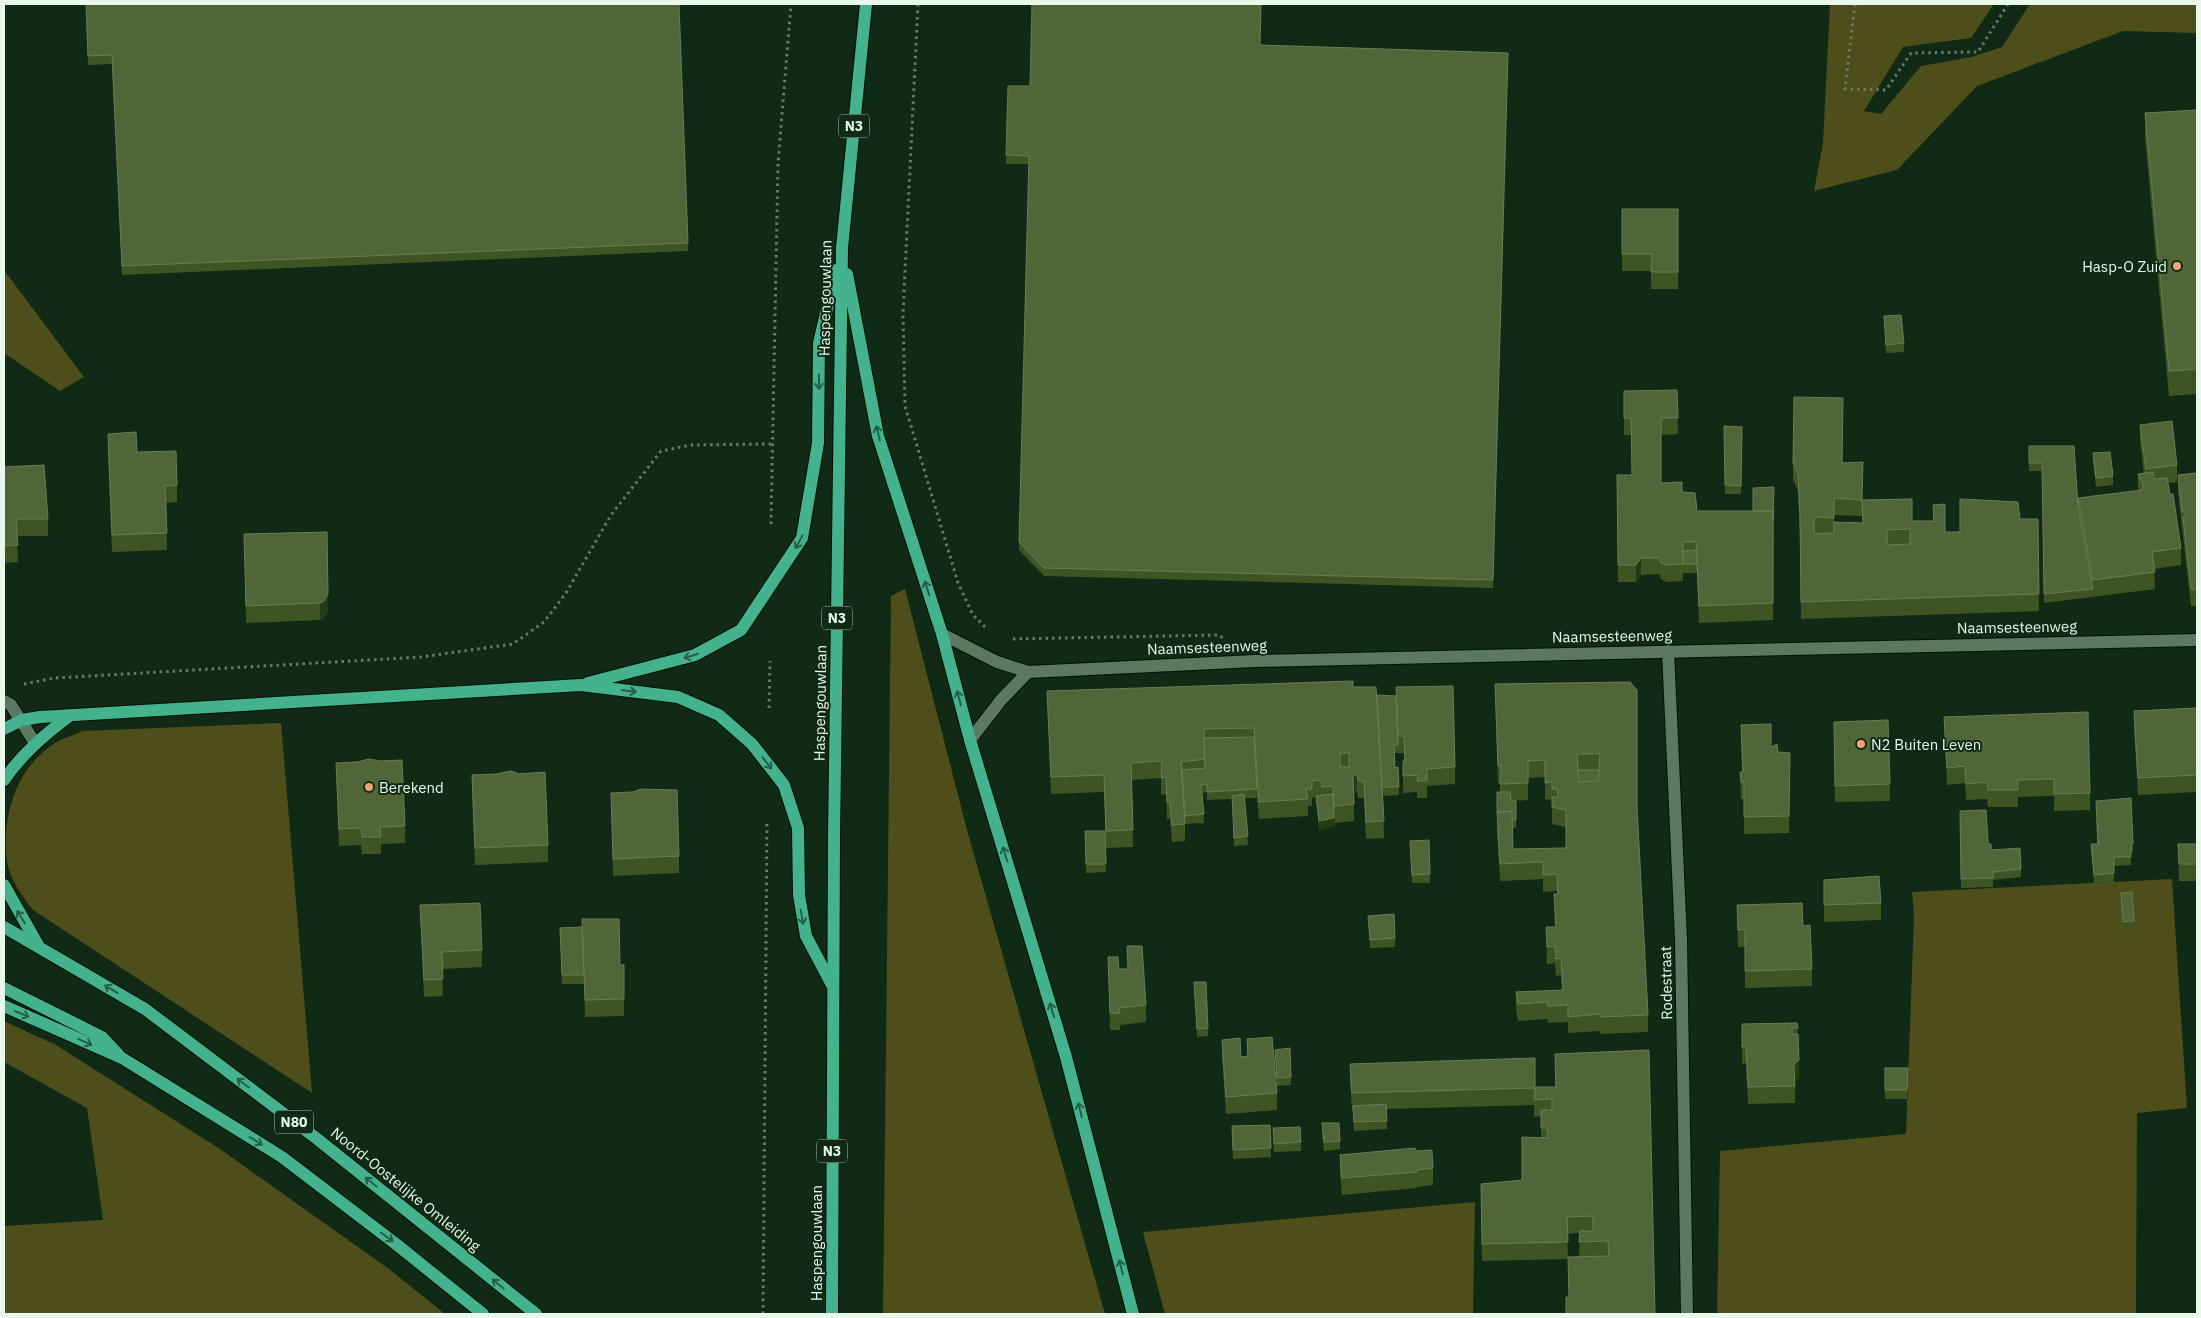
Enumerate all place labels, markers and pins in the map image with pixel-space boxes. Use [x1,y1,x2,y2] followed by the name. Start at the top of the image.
[2082,257,2167,276] place label: Hasp-O Zuid
[2171,260,2183,272] marker: Hasp-O Zuid
[1871,735,1981,754] place label: N2 Buiten Leven
[1855,738,1867,750] marker: N2 Buiten Leven
[379,778,444,797] place label: Berekend
[363,781,375,793] marker: Berekend

